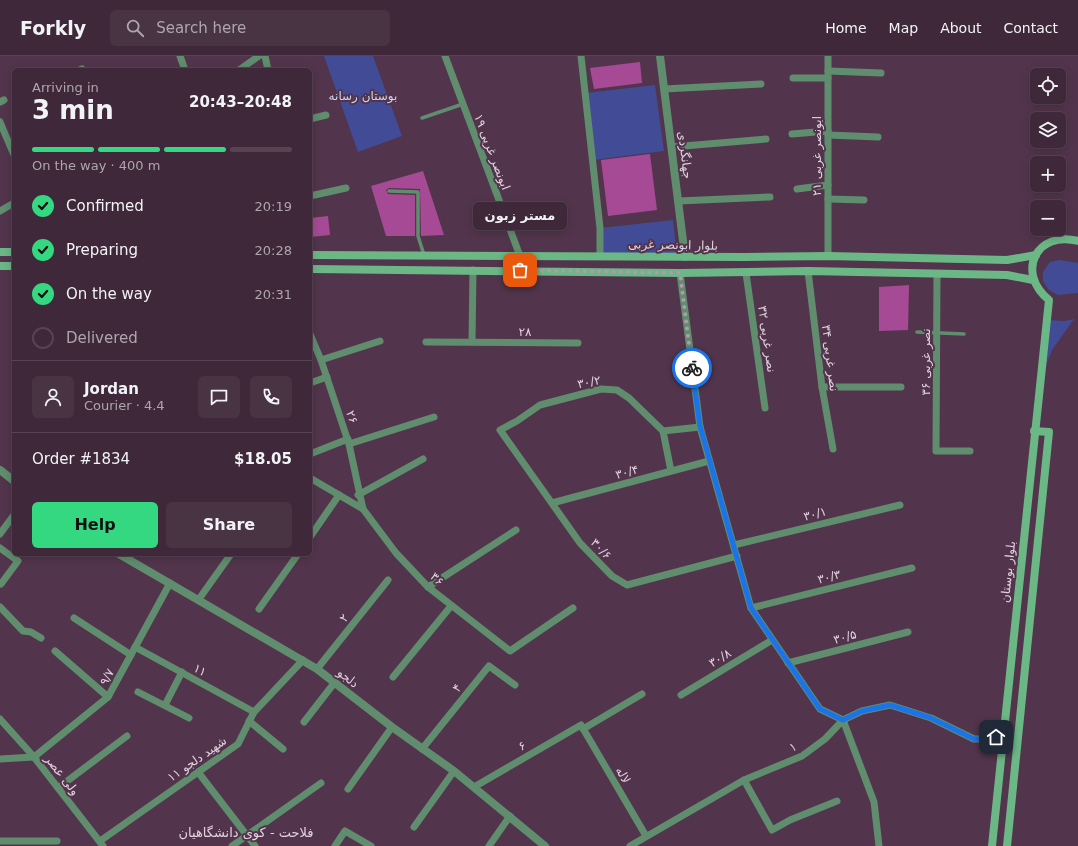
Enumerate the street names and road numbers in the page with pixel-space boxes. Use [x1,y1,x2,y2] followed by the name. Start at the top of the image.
[470,112,513,192] street label: ابونصر غربی ۱۹
[810,116,825,196] street label: ابونصر غربی ۲۱
[674,130,695,180] street label: جهانگردی
[628,237,718,254] street label: بلوار ابونصر غربی
[754,305,779,373] street label: نصر غربی ۳۲
[818,324,841,392] street label: نصر غربی ۳۴
[518,325,532,339] street label: ۲۸
[919,328,934,396] street label: نصر غربی ۳۶
[576,373,602,391] street label: ۳۰/۲
[343,409,361,425] street label: ۲۶
[614,462,640,482] street label: ۳۰/۴
[802,504,828,524] street label: ۳۰/۱
[588,536,614,562] street label: ۳۰/۶
[998,540,1019,604] street label: بلوار بوستان
[816,567,843,587] street label: ۳۰/۳
[428,569,446,589] street label: ۳۶
[336,611,352,625] street label: ۲
[832,627,858,647] street label: ۳۰/۵
[706,646,734,670] street label: ۳۰/۸
[191,661,209,679] street label: ۱۱
[333,665,361,691] street label: دلجو
[97,666,117,688] street label: ۹/۷
[450,681,464,695] street label: ۴
[165,733,230,785] street label: شهید دلجو ۱۱
[516,738,528,754] street label: ۶
[787,739,799,755] street label: ۱
[40,751,82,799] street label: ولی عصر
[613,764,633,786] street label: لاله

